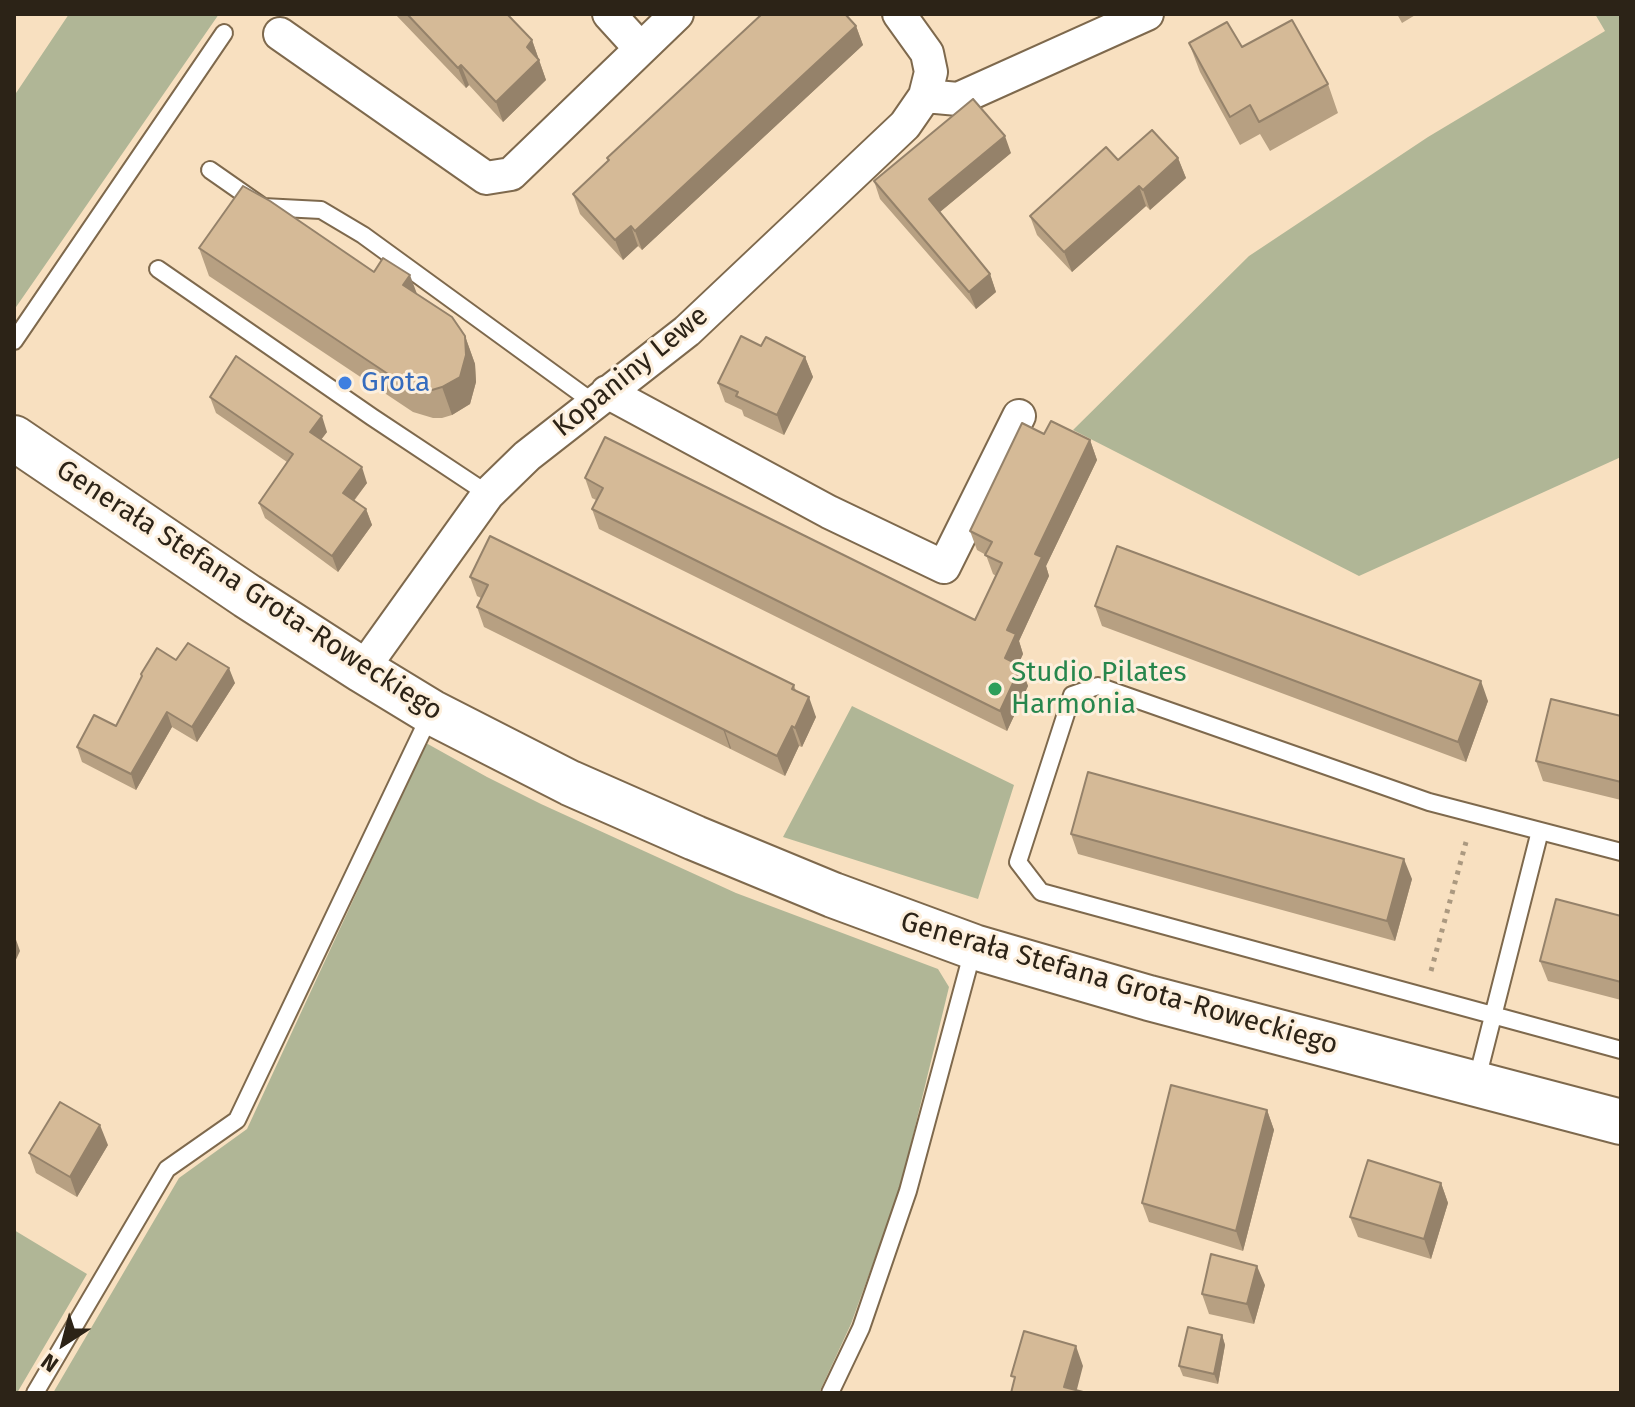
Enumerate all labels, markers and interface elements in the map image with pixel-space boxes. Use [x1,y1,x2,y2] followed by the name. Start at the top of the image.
[547,299,715,445] street label: Kopaniny Lewe
[361,366,430,400] place label: Grota
[336,374,354,392] marker: Grota
[50,453,448,729] street label: Generała Stefana Grota-Roweckiego
[1011,656,1187,722] place label: Studio Pilates Harmonia
[986,680,1004,698] marker: Studio Pilates Harmonia
[896,905,1342,1063] street label: Generała Stefana Grota-Roweckiego
[24,1303,104,1383] north arrow
[36,1348,63,1378] text: N

